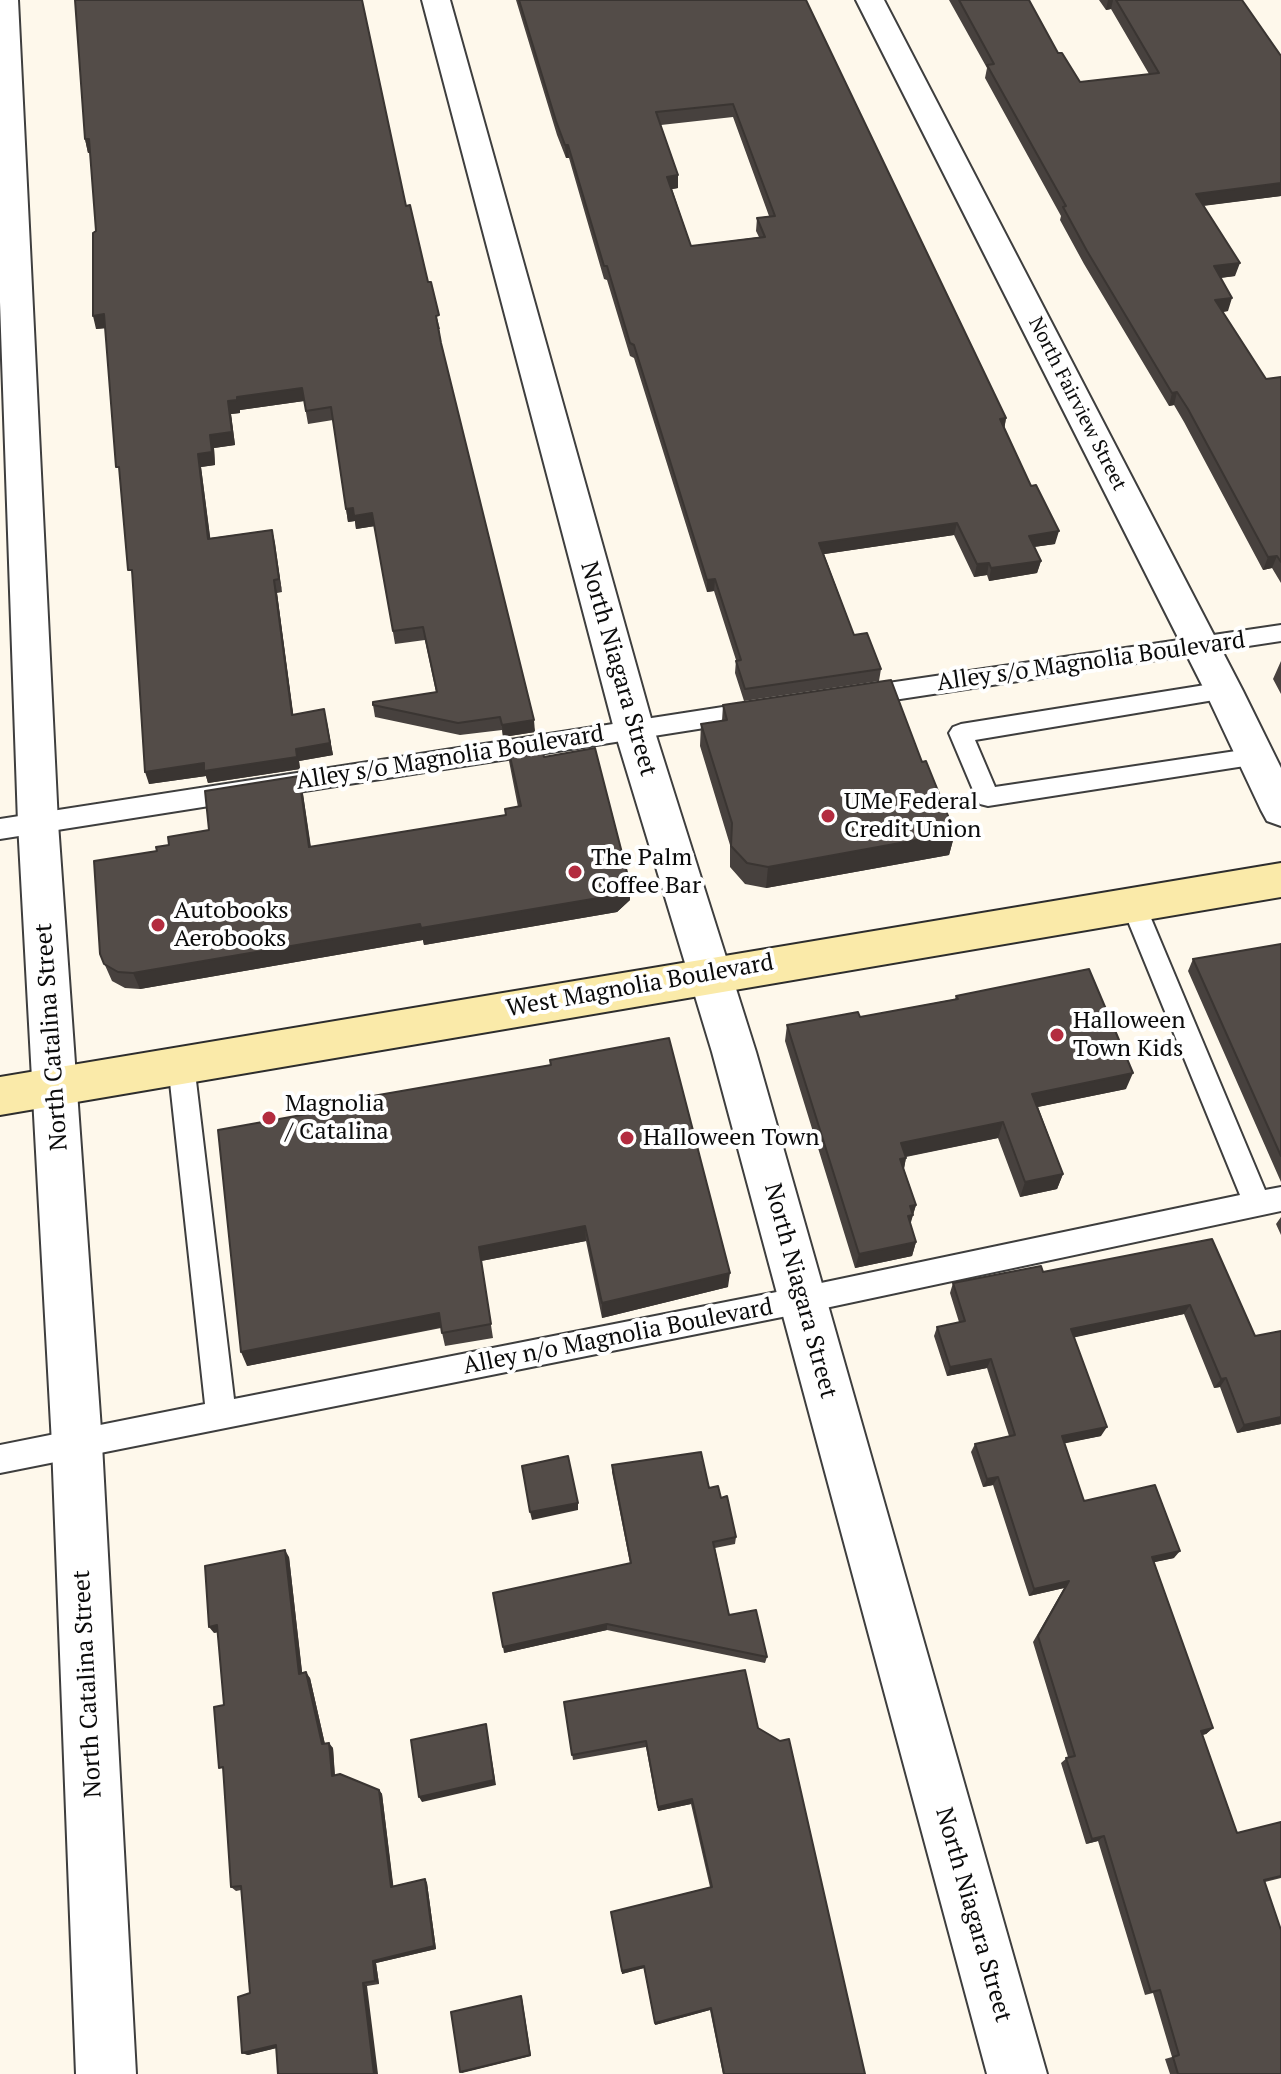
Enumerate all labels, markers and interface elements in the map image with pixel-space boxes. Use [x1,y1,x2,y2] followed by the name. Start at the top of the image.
[1023,313,1131,495] street label: North Fairview Street
[574,558,662,780] street label: North Niagara Street
[935,626,1247,698] street label: Alley s/o Magnolia Boulevard
[294,719,606,797] street label: Alley s/o Magnolia Boulevard
[844,788,981,844] place label: UMe Federal Credit Union
[819,807,837,825] marker: UMe Federal Credit Union
[591,844,701,900] place label: The Palm Coffee Bar
[566,863,584,881] marker: The Palm Coffee Bar
[174,897,289,953] place label: Autobooks Aerobooks
[149,916,167,934] marker: Autobooks Aerobooks
[30,922,74,1152] street label: North Catalina Street
[504,948,776,1024] street label: West Magnolia Boulevard
[1073,1007,1186,1063] place label: Halloween Town Kids
[1048,1026,1066,1044] marker: Halloween Town Kids
[285,1090,389,1146] place label: Magnolia / Catalina
[260,1109,278,1127] marker: Magnolia / Catalina
[643,1124,819,1152] place label: Halloween Town
[618,1129,636,1147] marker: Halloween Town
[757,1180,843,1402] street label: North Niagara Street
[461,1293,775,1381] street label: Alley n/o Magnolia Boulevard
[68,1569,108,1799] street label: North Catalina Street
[929,1804,1017,2026] street label: North Niagara Street

